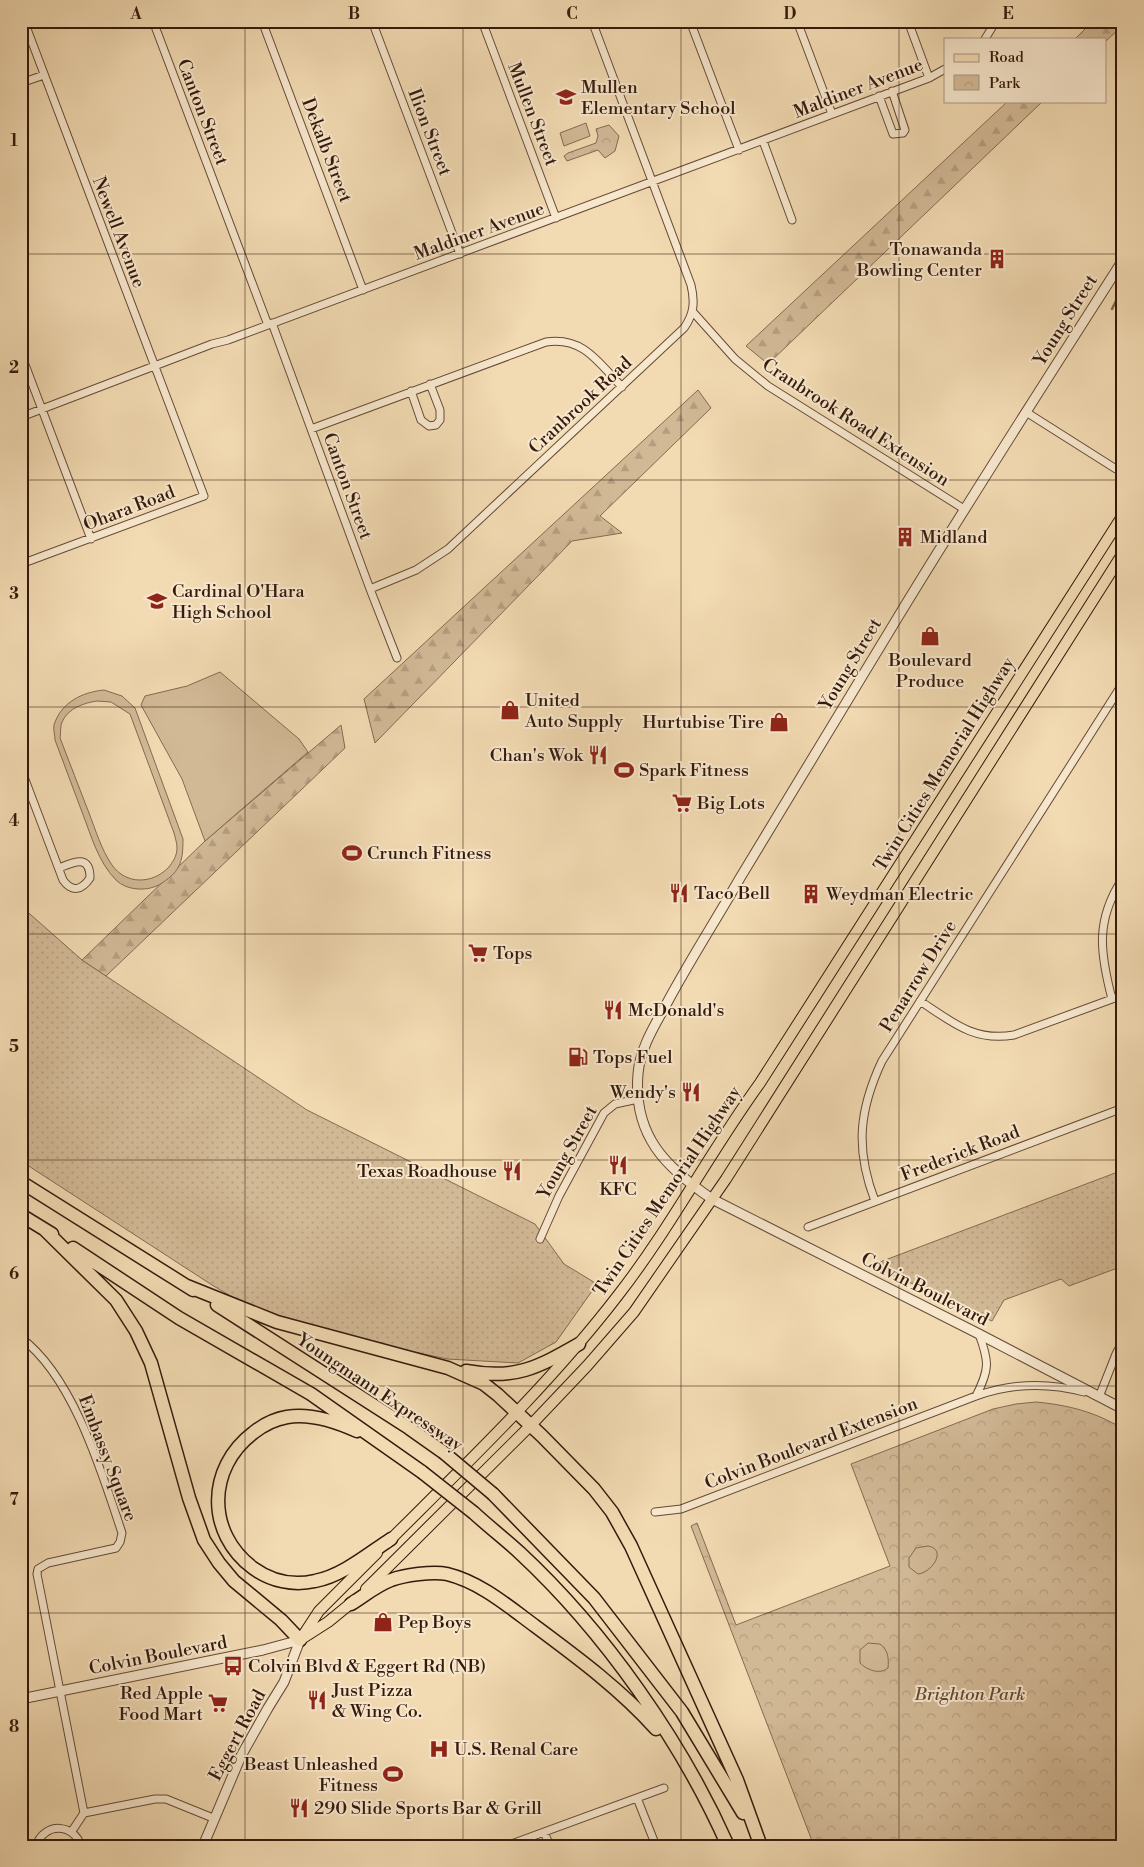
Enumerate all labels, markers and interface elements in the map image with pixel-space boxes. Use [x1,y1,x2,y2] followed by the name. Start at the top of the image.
[129,4,142,24] text: A
[348,4,360,24] text: B
[566,4,578,24] text: C
[784,4,797,24] text: D
[1002,4,1014,24] text: E
[944,38,1106,102] legend
[989,48,1024,67] text: Road
[790,53,926,124] street label: Maldiner Avenue
[172,56,234,169] street label: Canton Street
[502,59,563,170] street label: Mullen Street
[989,74,1021,93] text: Park
[581,76,736,120] place label: Mullen Elementary School
[402,85,457,180] street label: Ilion Street
[555,86,577,108] school or university icon: Mullen Elementary School
[296,95,357,206] street label: Dekalb Street
[10,131,18,151] text: 1
[87,173,150,291] street label: Newell Avenue
[411,197,548,266] street label: Maldiner Avenue
[856,238,983,282] place label: Tonawanda Bowling Center
[986,248,1008,270] building icon: Tonawanda Bowling Center
[1028,270,1103,371] street label: Young Street
[524,351,637,459] street label: Cranbrook Road
[758,353,954,492] street label: Cranbrook Road Extension
[9,358,19,378] text: 2
[318,430,378,543] street label: Canton Street
[80,480,179,536] street label: Ohara Road
[894,526,916,548] building icon: Midland
[920,526,988,549] place label: Midland
[172,580,305,624] place label: Cardinal O'Hara High School
[9,584,19,604] text: 3
[146,590,168,612] school or university icon: Cardinal O'Hara High School
[813,613,887,715] street label: Young Street
[919,625,941,647] shop icon: Boulevard Produce
[887,649,972,693] place label: Boulevard Produce
[869,653,1020,876] street label: Twin Cities Memorial Highway
[524,689,623,733] place label: United Auto Supply
[499,699,521,721] shop icon: United Auto Supply
[642,711,764,734] place label: Hurtubise Tire
[768,711,790,733] shop icon: Hurtubise Tire
[490,744,585,767] place label: Chan's Wok
[587,744,609,766] restaurant icon: Chan's Wok
[613,759,635,781] sports icon: Spark Fitness
[639,759,749,782] place label: Spark Fitness
[671,792,693,814] supermarket icon: Big Lots
[696,792,765,815] place label: Big Lots
[9,811,20,831] text: 4
[341,842,363,864] sports icon: Crunch Fitness
[367,842,491,865] place label: Crunch Fitness
[668,882,690,904] restaurant icon: Taco Bell
[694,882,771,905] place label: Taco Bell
[800,883,822,905] building icon: Weydman Electric
[825,883,974,906] place label: Weydman Electric
[875,916,962,1036] street label: Penarrow Drive
[467,942,489,964] supermarket icon: Tops
[493,942,533,965] place label: Tops
[602,999,624,1021] restaurant icon: McDonald's
[628,999,725,1022] place label: McDonald's
[9,1037,19,1057] text: 5
[567,1046,589,1068] fuel station icon: Tops Fuel
[593,1046,673,1069] place label: Tops Fuel
[609,1081,676,1104] place label: Wendy's
[680,1081,702,1103] restaurant icon: Wendy's
[588,1082,747,1301] street label: Twin Cities Memorial Highway
[532,1101,603,1204] street label: Young Street
[897,1120,1024,1187] street label: Frederick Road
[607,1154,629,1176] restaurant icon: KFC
[357,1160,497,1183] place label: Texas Roadhouse
[501,1160,523,1182] restaurant icon: Texas Roadhouse
[599,1178,637,1201] place label: KFC
[857,1247,993,1332] street label: Colvin Boulevard
[9,1264,19,1284] text: 6
[291,1328,468,1457] street label: Youngmann Expressway
[73,1392,142,1525] street label: Embassy Square
[701,1392,921,1495] street label: Colvin Boulevard Extension
[9,1490,19,1510] text: 7
[372,1611,394,1633] shop icon: Pep Boys
[398,1611,472,1634] place label: Pep Boys
[87,1631,230,1680] street label: Colvin Boulevard
[222,1655,244,1677] bus stop icon: Colvin Blvd & Eggert Rd (NB)
[248,1655,486,1678] place label: Colvin Blvd & Eggert Rd (NB)
[331,1679,422,1723] place label: Just Pizza & Wing Co.
[119,1682,204,1726] place label: Red Apple Food Mart
[914,1683,1025,1706] park label: Brighton Park
[204,1685,271,1785] street label: Eggert Road
[306,1689,328,1711] restaurant icon: Just Pizza & Wing Co.
[207,1692,229,1714] supermarket icon: Red Apple Food Mart
[9,1717,19,1737] text: 8
[428,1738,450,1760] hospital icon: U.S. Renal Care
[454,1738,578,1761] place label: U.S. Renal Care
[243,1753,379,1797] place label: Beast Unleashed Fitness
[382,1763,404,1785] sports icon: Beast Unleashed Fitness
[288,1797,310,1819] restaurant icon: 290 Slide Sports Bar & Grill
[314,1797,543,1820] place label: 290 Slide Sports Bar & Grill

